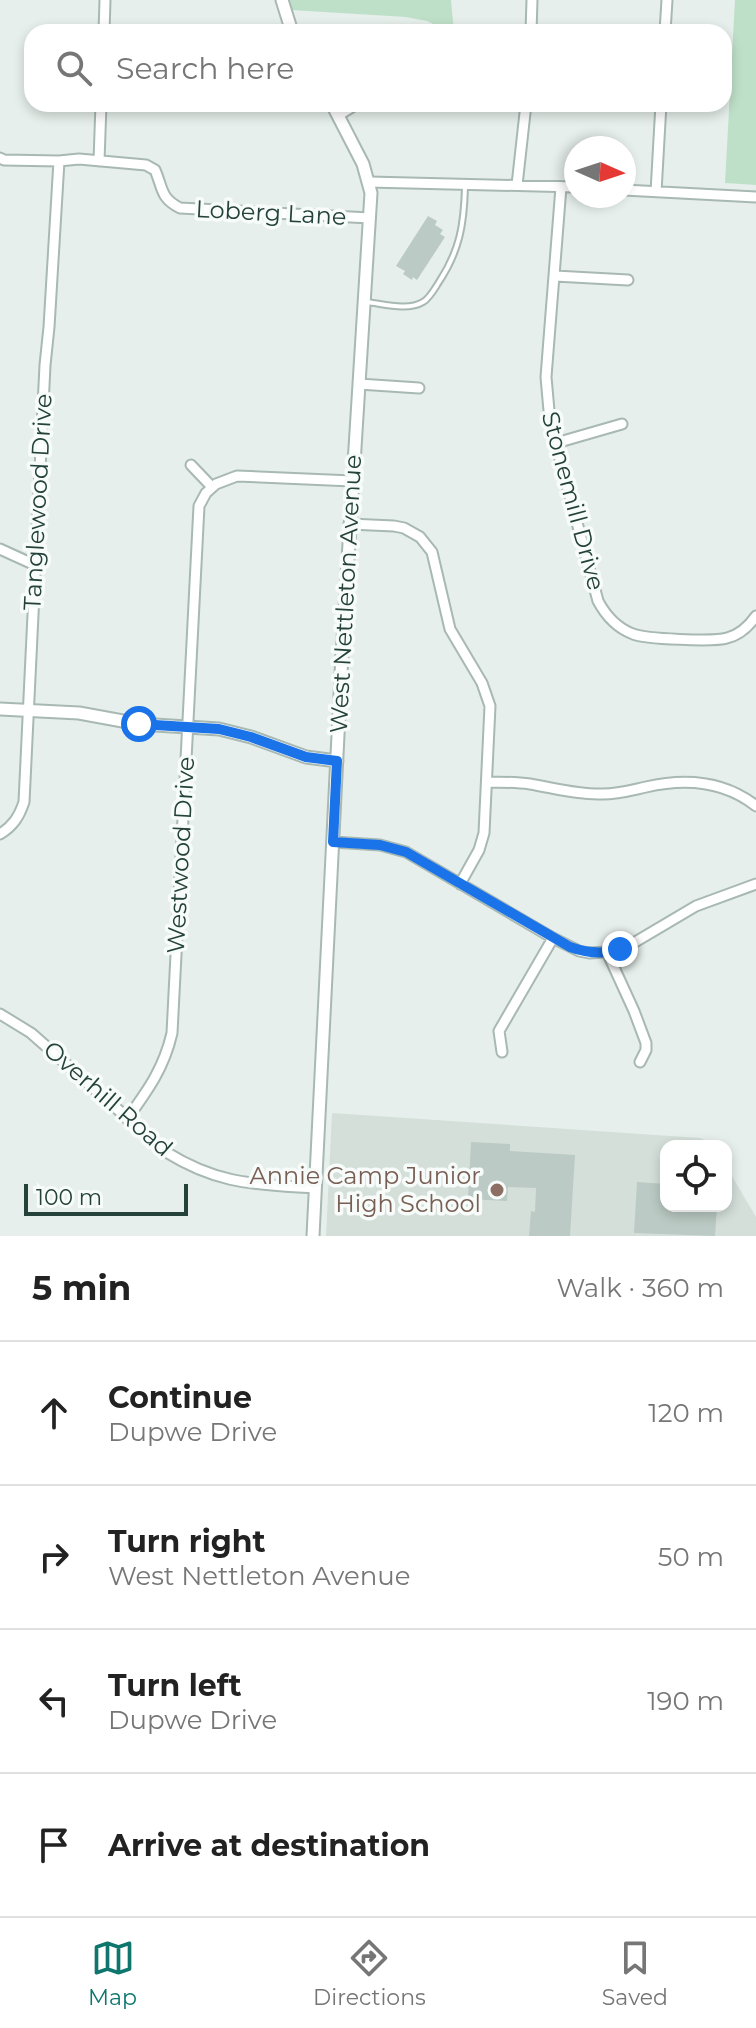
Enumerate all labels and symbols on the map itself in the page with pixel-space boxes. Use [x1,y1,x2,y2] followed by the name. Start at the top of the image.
[564,136,636,208] north arrow
[195,194,347,231] street label: Loberg Lane
[17,393,58,611] street label: Tanglewood Drive
[536,408,611,593] street label: Stonemill Drive
[324,454,367,734] street label: West Nettleton Avenue
[121,706,157,742] route start
[161,756,200,954] street label: Westwood Drive
[602,931,638,967] route end
[38,1035,179,1162] street label: Overhill Road
[250,1161,481,1218] place label: Annie Camp Junior High School
[24,1180,188,1216] scale bar
[488,1181,506,1199] marker: Annie Camp Junior High School

